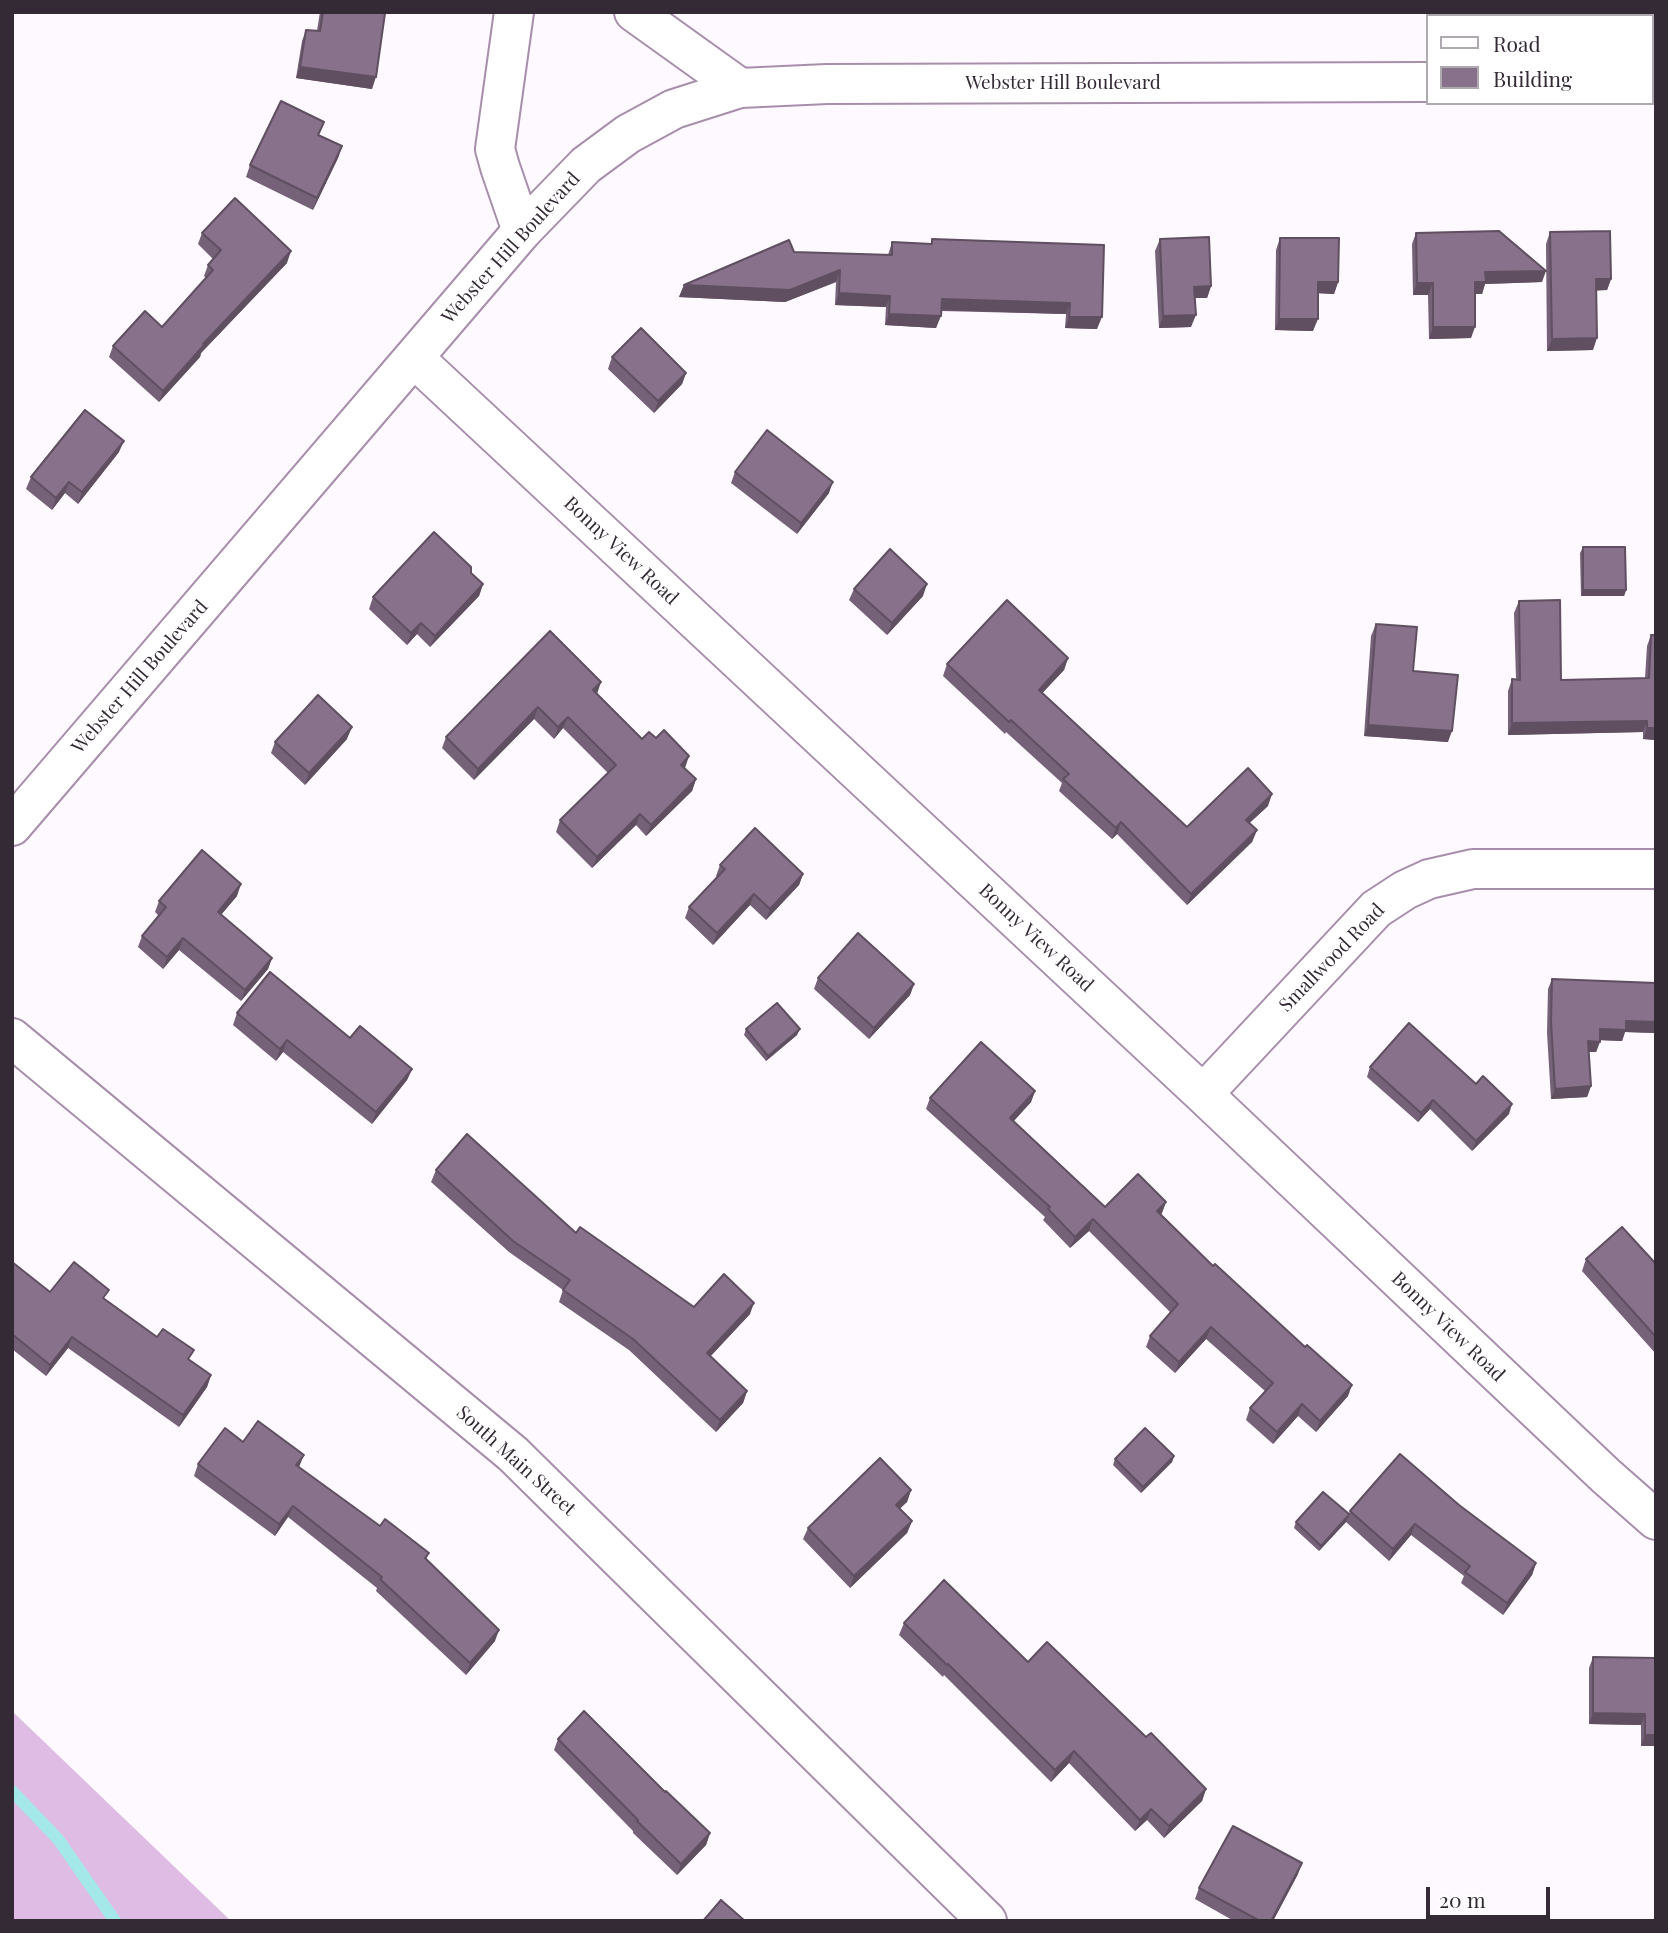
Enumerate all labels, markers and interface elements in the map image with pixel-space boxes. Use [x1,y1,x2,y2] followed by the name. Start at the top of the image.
[1426,14,1654,105] legend
[1493,29,1541,57] text: Road
[1493,64,1572,92] text: Building
[965,72,1161,94] street label: Webster Hill Boulevard
[437,168,585,328] street label: Webster Hill Boulevard
[559,492,683,610] street label: Bonny View Road
[67,596,213,758] street label: Webster Hill Boulevard
[974,879,1098,997] street label: Bonny View Road
[1275,899,1389,1017] street label: Smallwood Road
[1387,1267,1509,1387] street label: Bonny View Road
[452,1401,580,1521] street label: South Main Street
[1430,1874,1554,1918] scale bar
[1439,1885,1486,1913] text: 20 m

